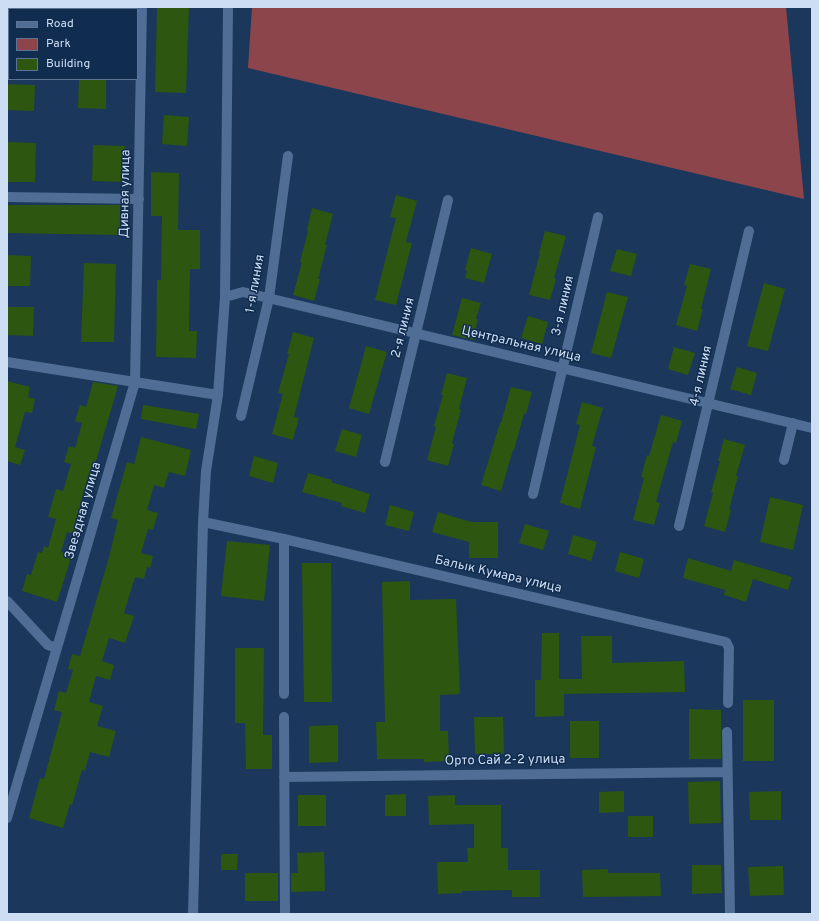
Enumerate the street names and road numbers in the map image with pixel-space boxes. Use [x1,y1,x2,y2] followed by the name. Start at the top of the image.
[117,150,135,238] street label: Дивная улица
[243,254,269,314] street label: 1-я линия
[549,274,579,338] street label: 3-я линия
[389,296,419,360] street label: 2-я линия
[460,324,582,366] street label: Центральная улица
[687,344,717,408] street label: 4-я линия
[63,461,105,561] street label: Звездная улица
[433,553,563,597] street label: Балык Кумара улица
[444,752,566,770] street label: Орто Сай 2-2 улица

